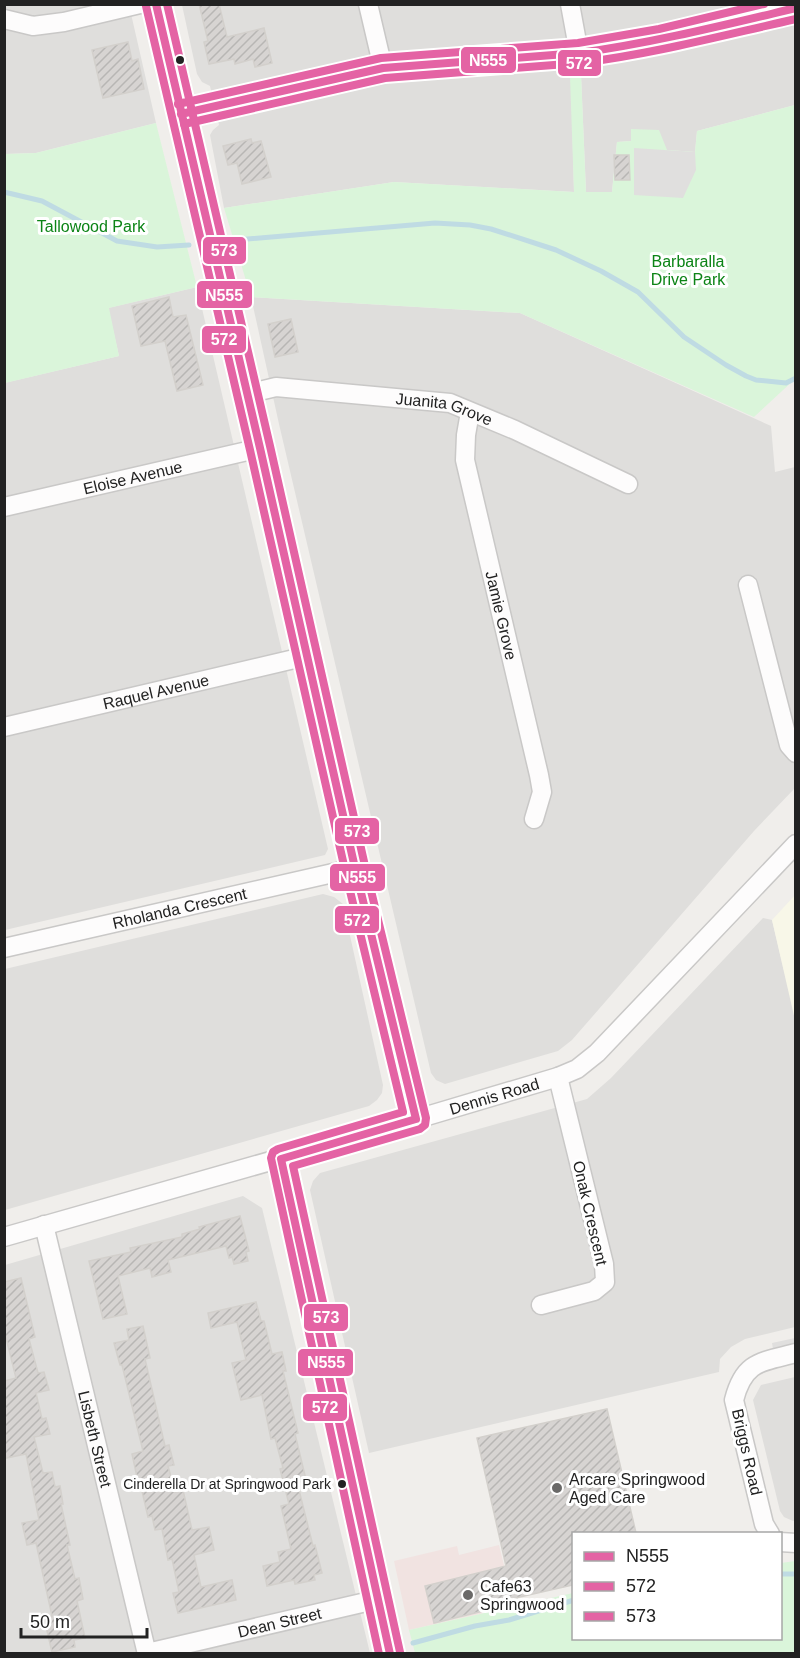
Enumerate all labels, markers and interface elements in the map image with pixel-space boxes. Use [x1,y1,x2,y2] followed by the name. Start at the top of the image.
[460,46,517,74] line badge: N555
[557,49,602,77] line badge: 572
[469,52,507,69] text: N555
[174,54,186,66] unlabelled marker
[566,55,592,72] text: 572
[37,218,146,235] park label: Tallowood Park
[202,236,247,265] line badge: 573
[211,242,237,259] text: 573
[651,253,726,288] park label: Barbaralla Drive Park
[196,280,253,309] line badge: N555
[205,287,243,304] text: N555
[201,325,247,354] line badge: 572
[211,331,237,348] text: 572
[395,390,495,428] street label: Juanita Grove
[81,458,184,497] street label: Eloise Avenue
[483,569,520,662] street label: Jamie Grove
[101,671,211,712] street label: Raquel Avenue
[334,817,380,845] line badge: 573
[344,823,370,840] text: 573
[329,863,386,892] line badge: N555
[338,869,376,886] text: N555
[111,884,249,932] street label: Rholanda Crescent
[334,905,380,934] line badge: 572
[344,912,370,929] text: 572
[447,1075,541,1117] street label: Dennis Road
[570,1159,610,1267] street label: Onak Crescent
[303,1303,349,1332] line badge: 573
[313,1309,339,1326] text: 573
[297,1348,354,1377] line badge: N555
[307,1354,345,1371] text: N555
[76,1389,115,1489] street label: Lisbeth Street
[302,1393,348,1422] line badge: 572
[312,1399,338,1416] text: 572
[729,1407,765,1497] street label: Briggs Road
[569,1471,705,1506] place label: Arcare Springwood Aged Care
[123,1476,332,1492] place label: Cinderella Dr at Springwood Park
[336,1478,348,1490] marker: Cinderella Dr at Springwood Park
[550,1481,564,1495] marker: Arcare Springwood Aged Care
[572,1532,782,1640] legend
[626,1546,669,1566] text: N555
[626,1576,656,1596] text: 572
[480,1578,565,1613] place label: Cafe63 Springwood
[461,1588,475,1602] marker: Cafe63 Springwood
[21,1601,147,1639] scale bar
[236,1604,324,1640] street label: Dean Street
[626,1606,656,1626] text: 573
[30,1612,70,1632] text: 50 m

